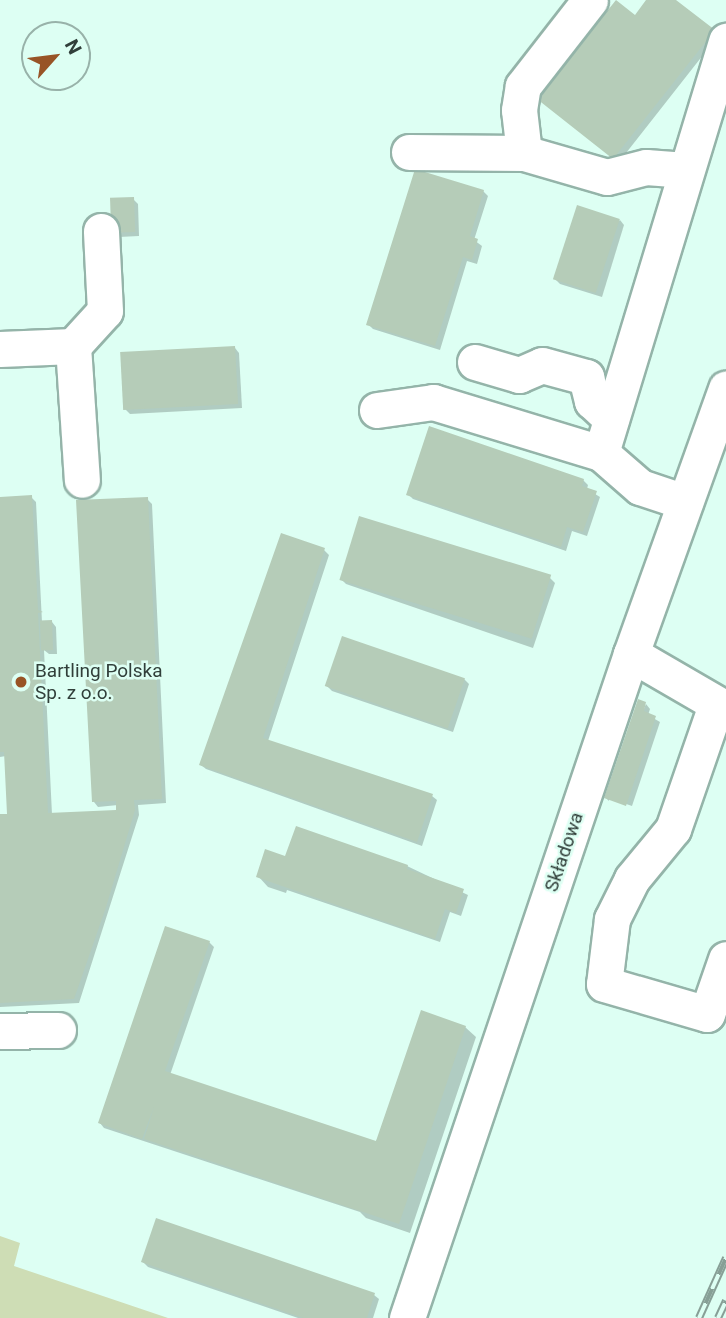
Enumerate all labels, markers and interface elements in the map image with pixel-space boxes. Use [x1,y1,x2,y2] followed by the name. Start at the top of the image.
[21,21,91,91] north arrow
[60,36,87,58] text: N
[35,660,162,704] place label: Bartling Polska Sp. z o.o.
[13,674,29,690] marker: Bartling Polska Sp. z o.o.
[540,809,588,895] street label: Składowa

